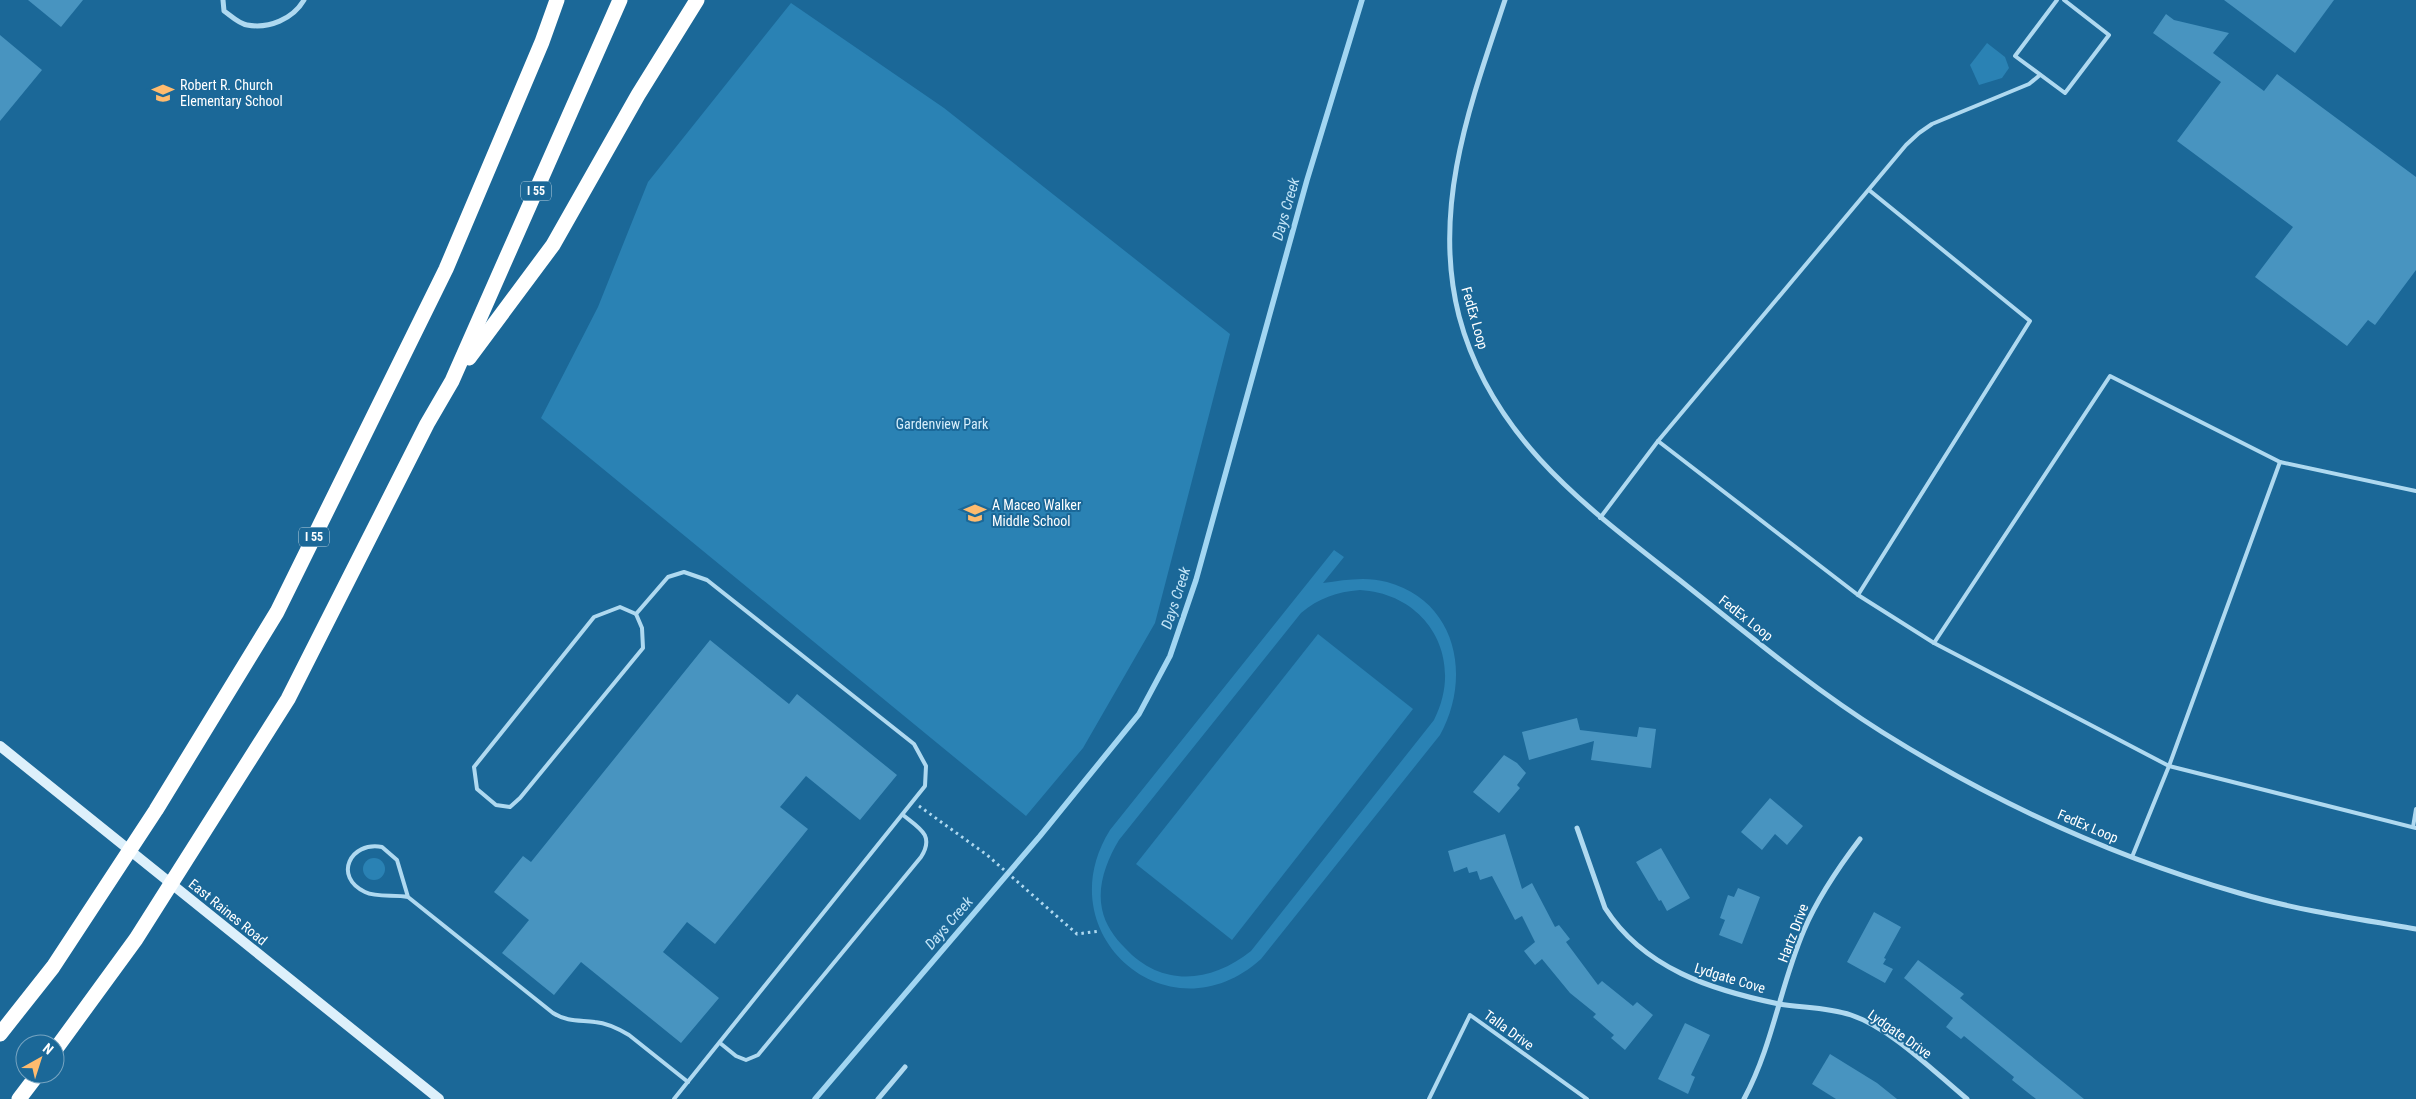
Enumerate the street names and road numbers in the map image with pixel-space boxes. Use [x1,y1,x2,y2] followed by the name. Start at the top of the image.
[521,182,551,200] road number: I 55
[1458,285,1492,351] street label: FedEx Loop
[299,528,329,546] road number: I 55
[1716,592,1776,644] street label: FedEx Loop
[2055,806,2121,846] street label: FedEx Loop
[186,876,270,948] street label: East Raines Road
[1775,901,1812,965] street label: Hartz Drive
[1693,960,1768,996] street label: Lydgate Cove
[1865,1006,1935,1062] street label: Lydgate Drive
[1481,1007,1537,1054] street label: Talla Drive

